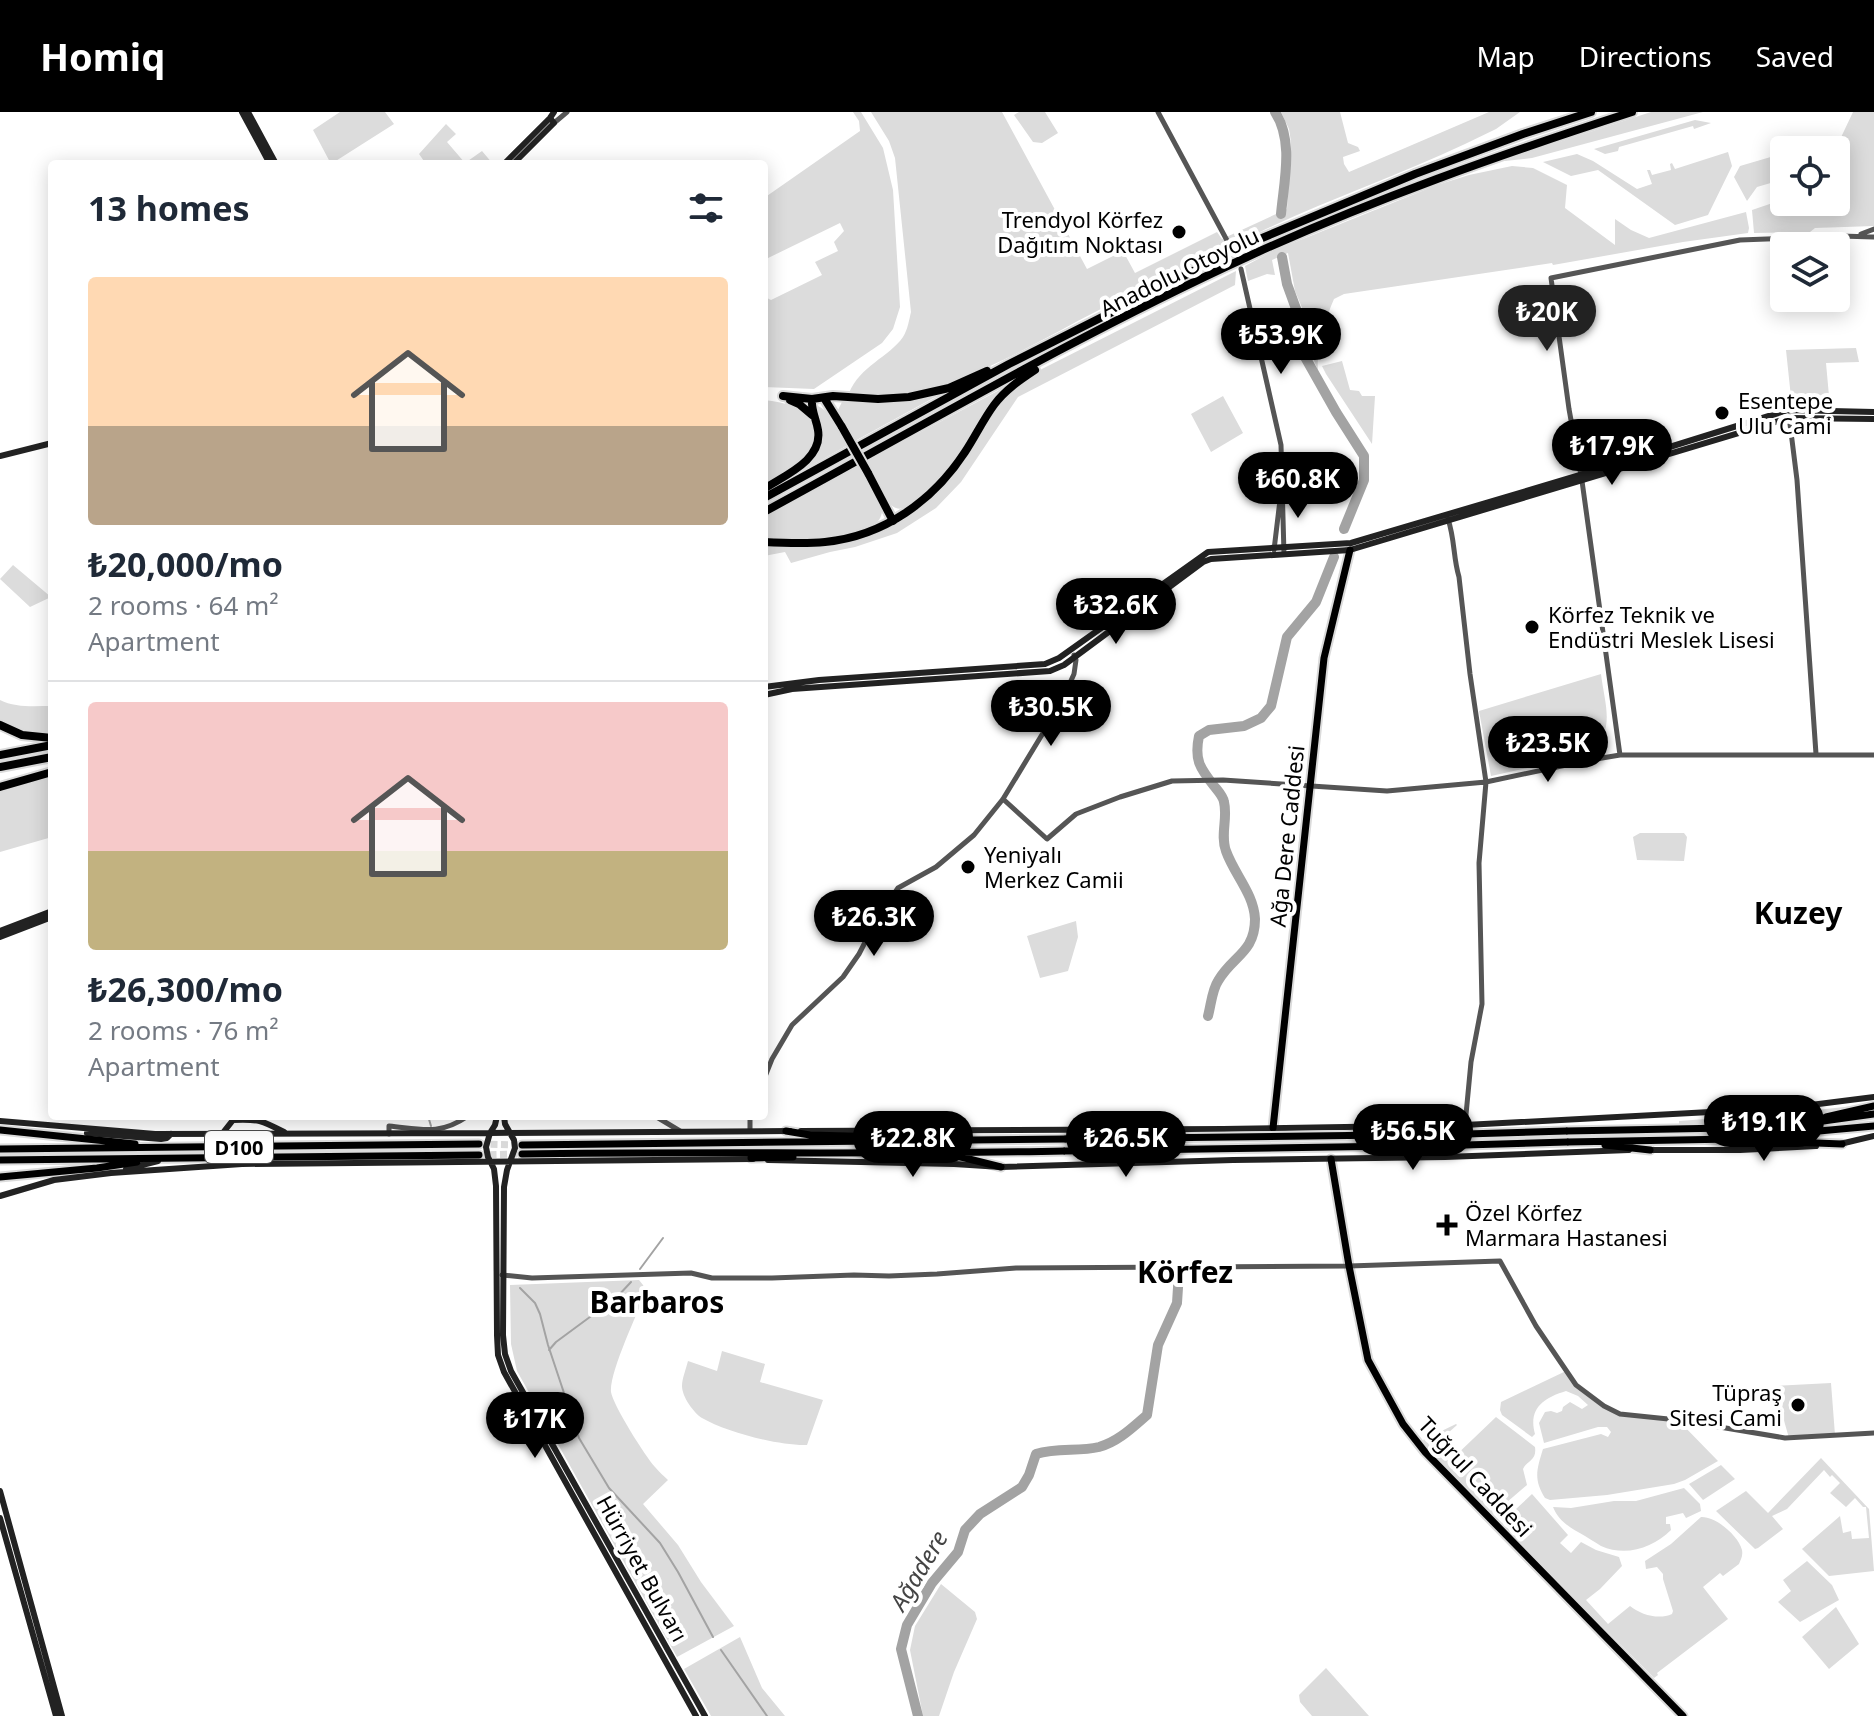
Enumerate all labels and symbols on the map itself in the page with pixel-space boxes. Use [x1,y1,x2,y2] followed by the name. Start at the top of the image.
[997,204,1163,259] place label: Trendyol Körfez Dağıtım Noktası
[1094,219,1264,323] street label: Anadolu Otoyolu
[1170,223,1188,241] marker: Trendyol Körfez Dağıtım Noktası
[1500,285,1594,353] pin: ₺20K
[1216,308,1346,376] pin: ₺53.9K
[1738,385,1833,440] place label: Esentepe Ulu Cami
[1713,404,1731,422] marker: Esentepe Ulu Cami
[1547,419,1677,487] pin: ₺17.9K
[1233,452,1363,520] pin: ₺60.8K
[1051,578,1181,646] pin: ₺32.6K
[1548,599,1775,654] place label: Körfez Teknik ve Endüstri Meslek Lisesi
[1523,618,1541,636] marker: Körfez Teknik ve Endüstri Meslek Lisesi
[986,680,1116,748] pin: ₺30.5K
[1483,716,1613,784] pin: ₺23.5K
[1262,744,1310,928] street label: Ağa Dere Caddesi
[984,839,1124,894] place label: Yeniyalı Merkez Camii
[959,858,977,876] marker: Yeniyalı Merkez Camii
[809,890,939,958] pin: ₺26.3K
[1754,892,1843,933] district label: Kuzey
[1699,1095,1829,1163] pin: ₺19.1K
[1348,1104,1478,1172] pin: ₺56.5K
[848,1111,978,1179] pin: ₺22.8K
[1061,1111,1191,1179] pin: ₺26.5K
[205,1131,273,1163] road number: D100
[1465,1197,1668,1252] place label: Özel Körfez Marmara Hastanesi
[1436,1214,1458,1236] marker: Özel Körfez Marmara Hastanesi
[1137,1251,1233,1292] district label: Körfez
[590,1281,724,1322] district label: Barbaros
[1669,1377,1782,1432] place label: Tüpraş Sitesi Cami
[488,1392,582,1460] pin: ₺17K
[1789,1396,1807,1414] marker: Tüpraş Sitesi Cami
[1412,1409,1540,1543] street label: Tuğrul Caddesi
[590,1489,696,1647] street label: Hürriyet Bulvarı
[880,1524,955,1618] water label: Ağadere

